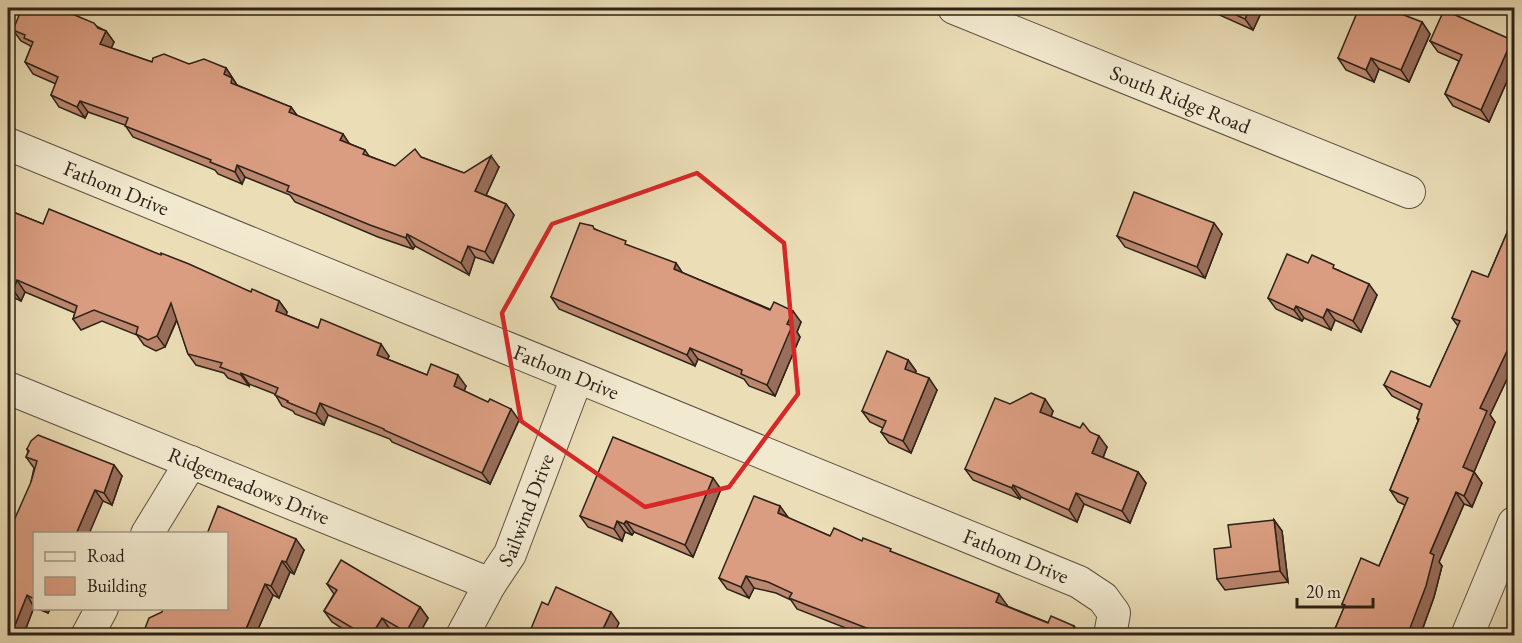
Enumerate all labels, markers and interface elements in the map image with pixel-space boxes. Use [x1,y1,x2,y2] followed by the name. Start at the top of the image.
[1106,59,1255,140] street label: South Ridge Road
[60,154,173,221] street label: Fathom Drive
[509,338,623,405] street label: Fathom Drive
[164,441,334,530] street label: Ridgemeadows Drive
[491,450,560,572] street label: Sailwind Drive
[959,522,1073,589] street label: Fathom Drive
[33,532,228,610] legend
[87,544,126,567] text: Road
[1297,571,1374,609] scale bar
[87,574,147,597] text: Building
[1306,580,1341,603] text: 20 m

